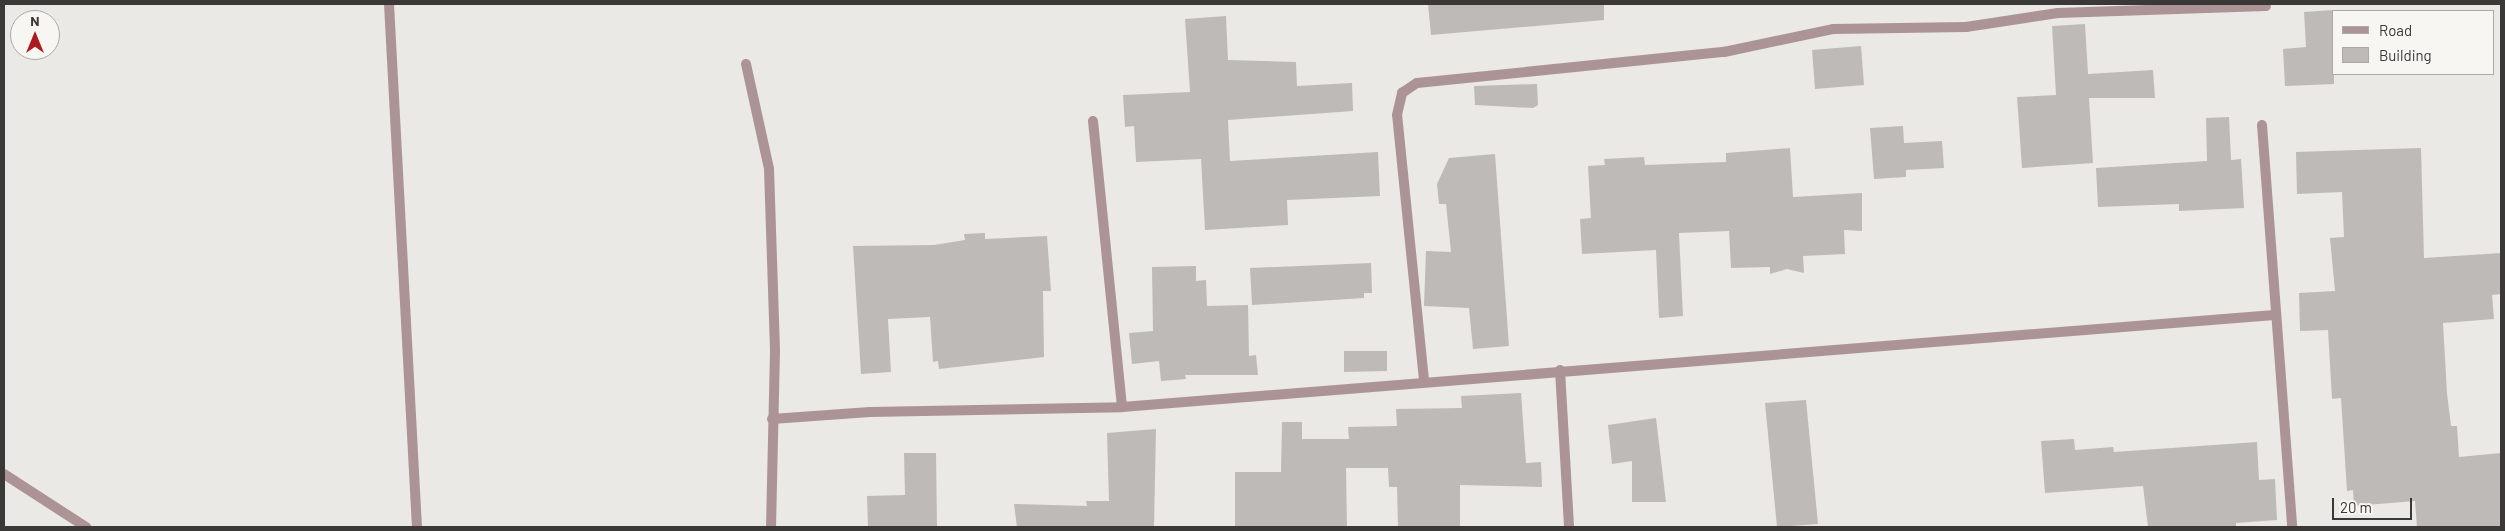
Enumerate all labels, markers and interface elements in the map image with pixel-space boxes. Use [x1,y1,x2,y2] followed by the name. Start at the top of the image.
[10,10,60,60] north arrow
[2332,10,2495,75] legend
[30,12,40,29] text: N
[2379,21,2412,39] text: Road
[2379,46,2432,64] text: Building
[2335,488,2415,520] scale bar
[2340,498,2372,516] text: 20 m

